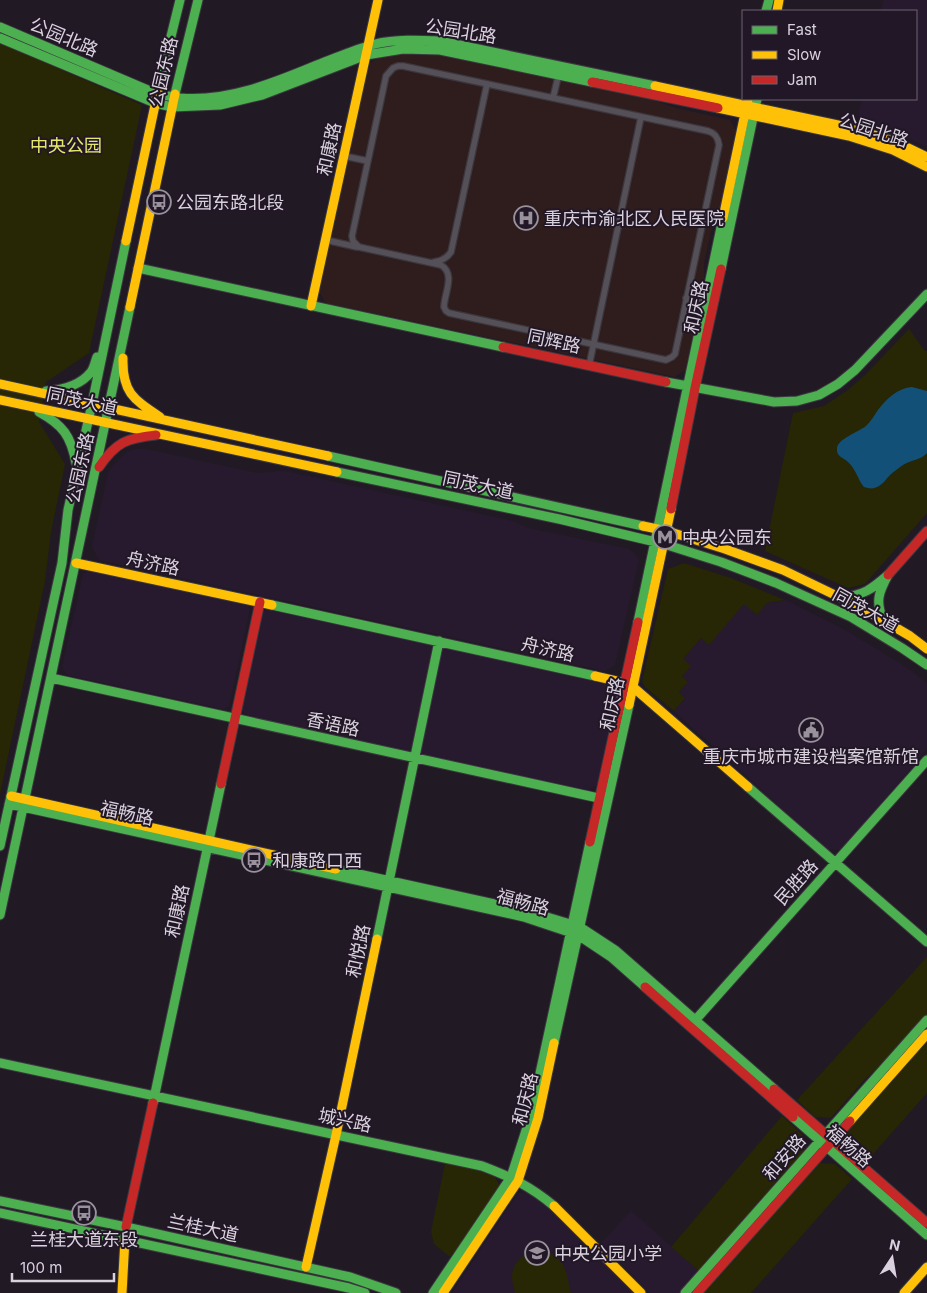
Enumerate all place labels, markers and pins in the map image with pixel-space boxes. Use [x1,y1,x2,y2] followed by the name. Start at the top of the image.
[146,189,172,215] bus stop icon: 公园东路北段
[176,192,284,213] place label: 公园东路北段
[513,205,539,231] hospital icon: 重庆市渝北区人民医院
[544,208,724,229] place label: 重庆市渝北区人民医院
[652,524,678,550] metro station icon: 中央公园东
[682,527,772,548] place label: 中央公园东
[798,717,824,743] public building icon: 重庆市城市建设档案馆新馆
[703,746,919,767] place label: 重庆市城市建设档案馆新馆
[241,847,267,873] bus stop icon: 和康路口西
[272,850,362,871] place label: 和康路口西
[71,1200,97,1226] bus stop icon: 兰桂大道东段
[30,1229,138,1250] place label: 兰桂大道东段
[524,1240,550,1266] school or university icon: 中央公园小学
[554,1243,662,1264] place label: 中央公园小学

